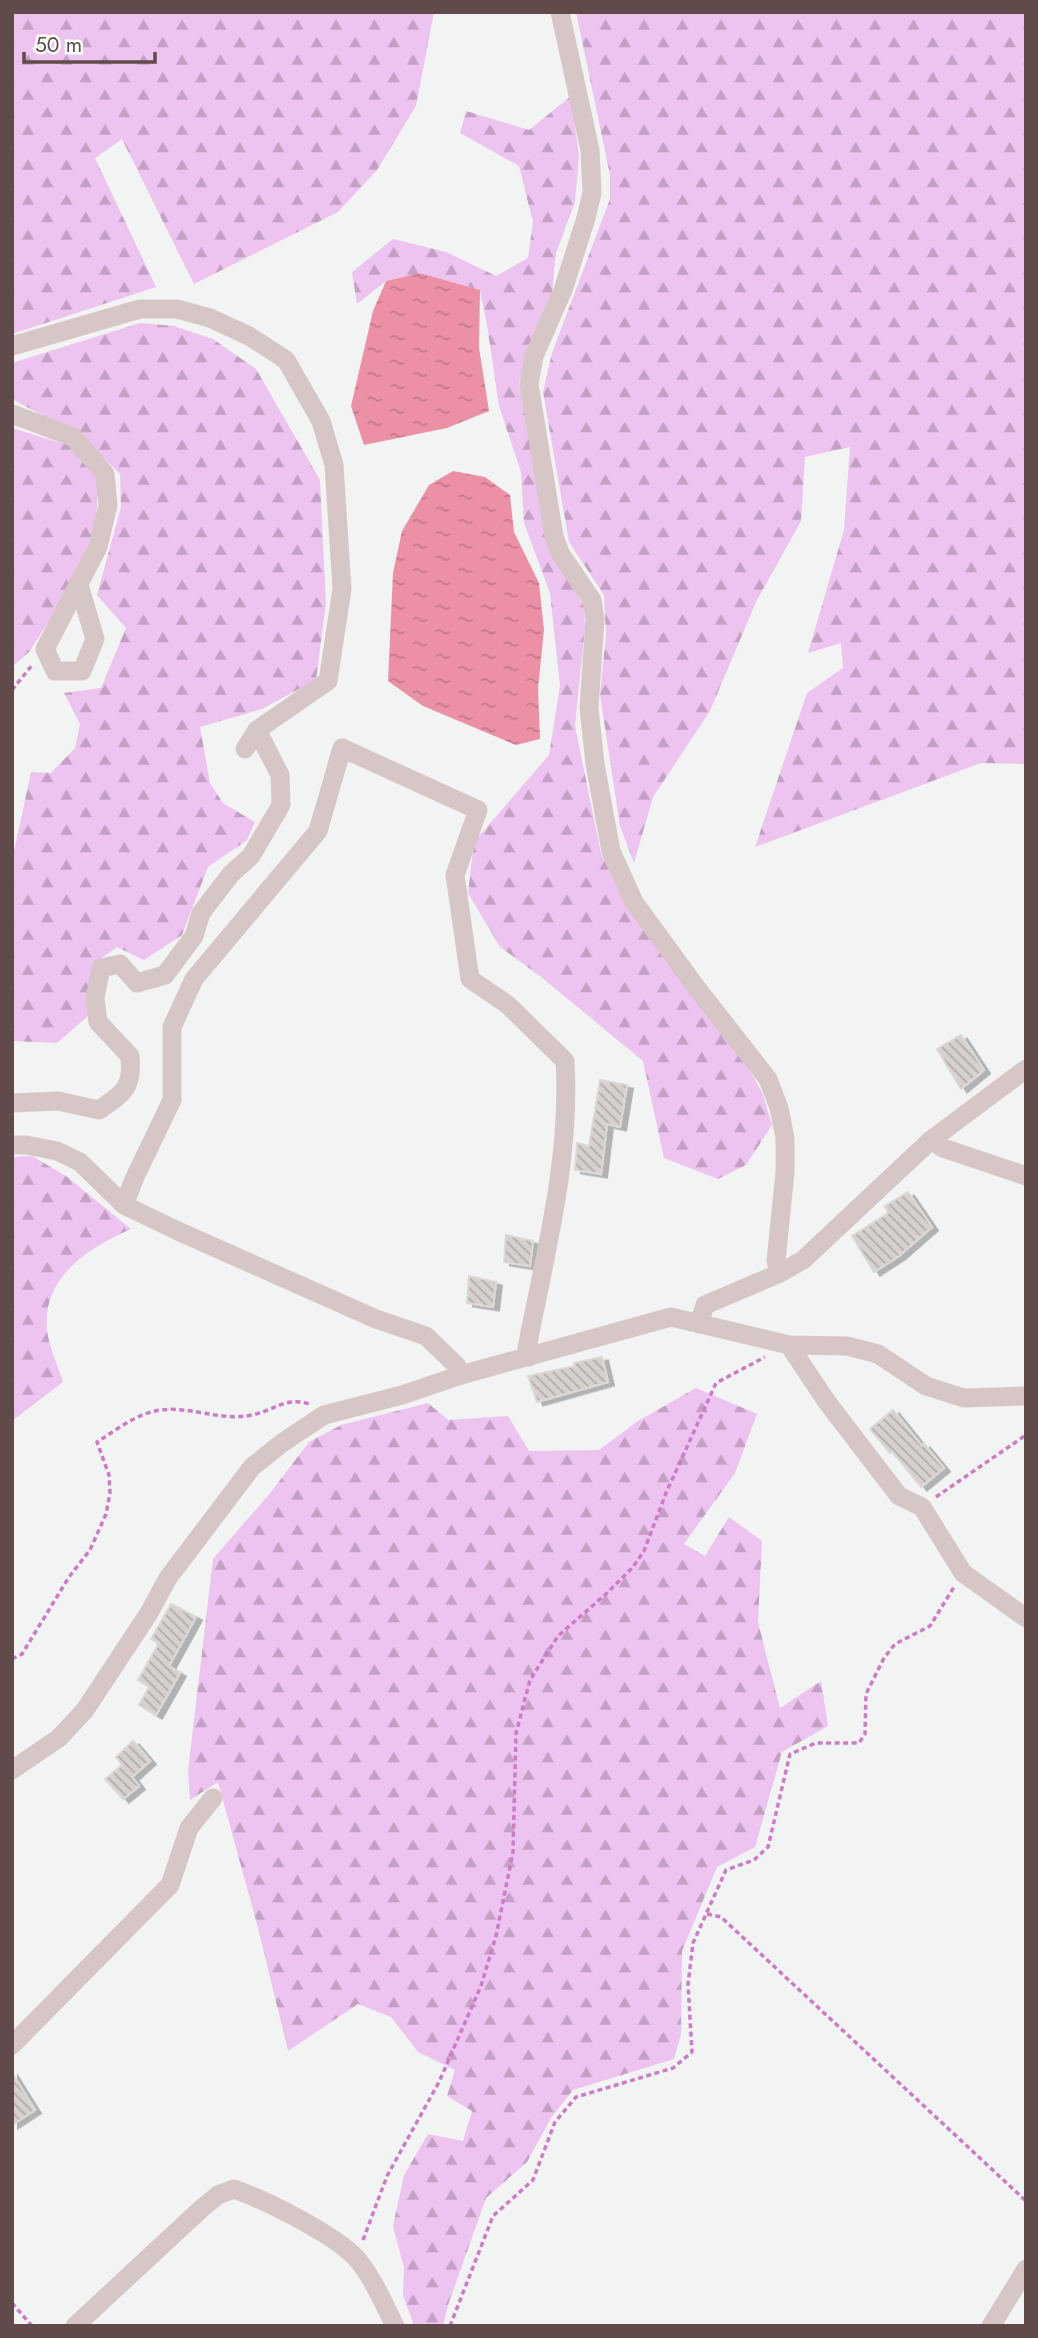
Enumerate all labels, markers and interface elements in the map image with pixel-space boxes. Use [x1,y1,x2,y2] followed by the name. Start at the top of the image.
[24,21,156,65] scale bar
[35,30,82,60] text: 50 m

